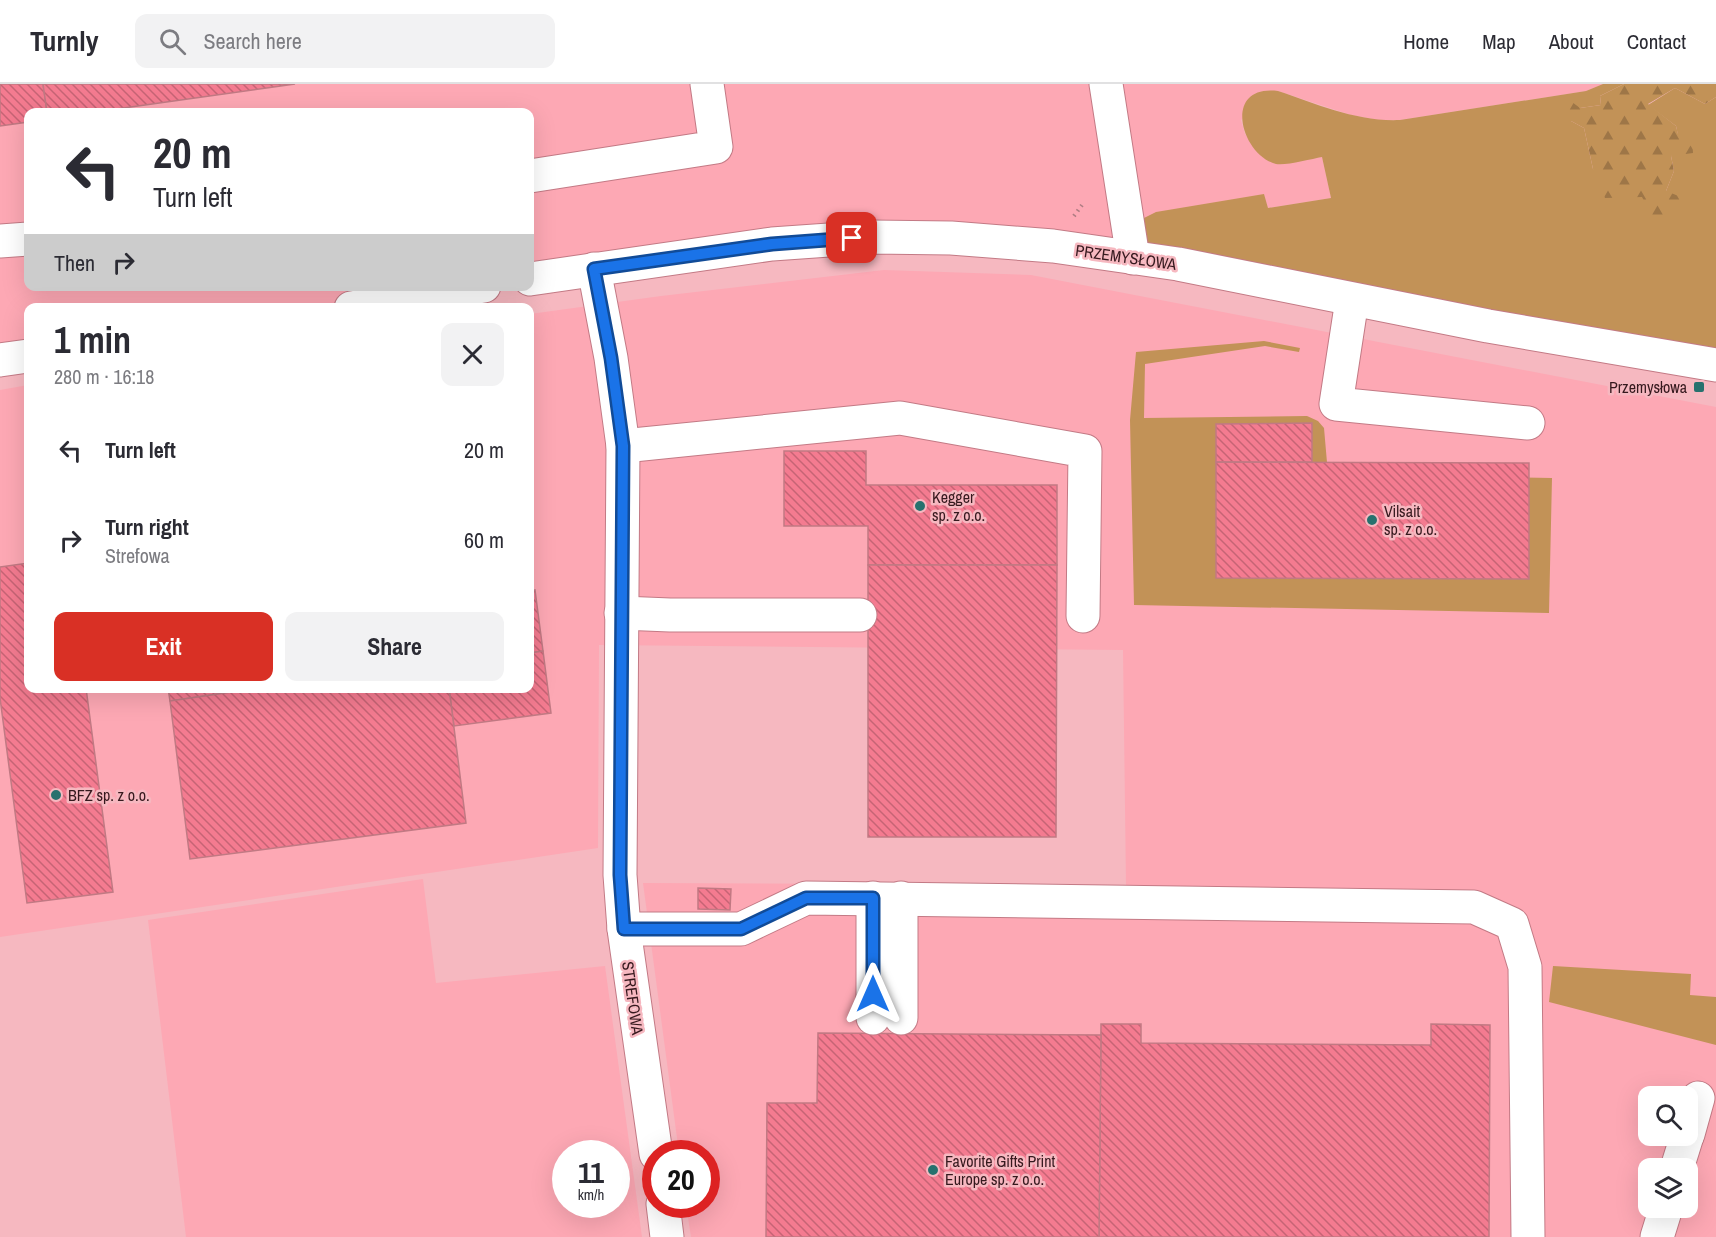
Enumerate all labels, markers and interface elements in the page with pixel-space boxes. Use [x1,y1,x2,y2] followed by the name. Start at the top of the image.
[135,14,555,68] search box
[30,22,99,60] text: Turnly
[156,25,189,58] icon: search
[204,26,302,56] text: Search here
[1403,27,1449,56] text: Home
[1482,27,1516,56] text: Map
[1549,27,1594,56] text: About
[1627,27,1686,56] text: Contact
[153,125,232,181] text: 20 m
[54,132,132,210] icon: left
[153,179,232,215] text: Turn left
[826,212,877,263] pin
[835,221,868,254] icon: arrive
[1074,239,1178,275] street label: PRZEMYSŁOWA
[107,246,140,279] icon: right
[54,248,95,278] text: Then
[54,316,131,364] text: 1 min
[441,323,504,386] button: close
[54,363,154,390] text: 280 m · 16:18
[1609,376,1688,398] place label: Przemysłowa
[1692,380,1706,394] marker: Przemysłowa
[54,434,87,467] icon: left
[105,435,176,465] text: Turn left
[464,435,504,465] text: 20 m
[932,486,985,526] place label: Kegger sp. z o.o.
[913,499,927,513] marker: Kegger sp. z o.o.
[1384,500,1437,540] place label: Vilsait sp. z o.o.
[105,512,189,542] text: Turn right
[1365,513,1379,527] marker: Vilsait sp. z o.o.
[54,524,87,557] icon: right
[464,525,504,555] text: 60 m
[105,542,170,569] text: Strefowa
[54,612,273,681] button: Exit
[285,612,504,681] button: Share
[68,784,150,806] place label: BFZ sp. z o.o.
[49,788,63,802] marker: BFZ sp. z o.o.
[617,960,649,1036] street label: STREFOWA
[841,962,905,1026] position arrow
[1638,1086,1698,1218] map controls
[1638,1086,1698,1146] button: search
[642,1140,720,1218] speed limit sign: 20
[945,1150,1056,1190] place label: Favorite Gifts Print Europe sp. z o.o.
[578,1152,604,1192] text: 11
[1638,1158,1698,1218] button: layers
[926,1163,940,1177] marker: Favorite Gifts Print Europe sp. z o.o.
[578,1184,604,1205] text: km/h

